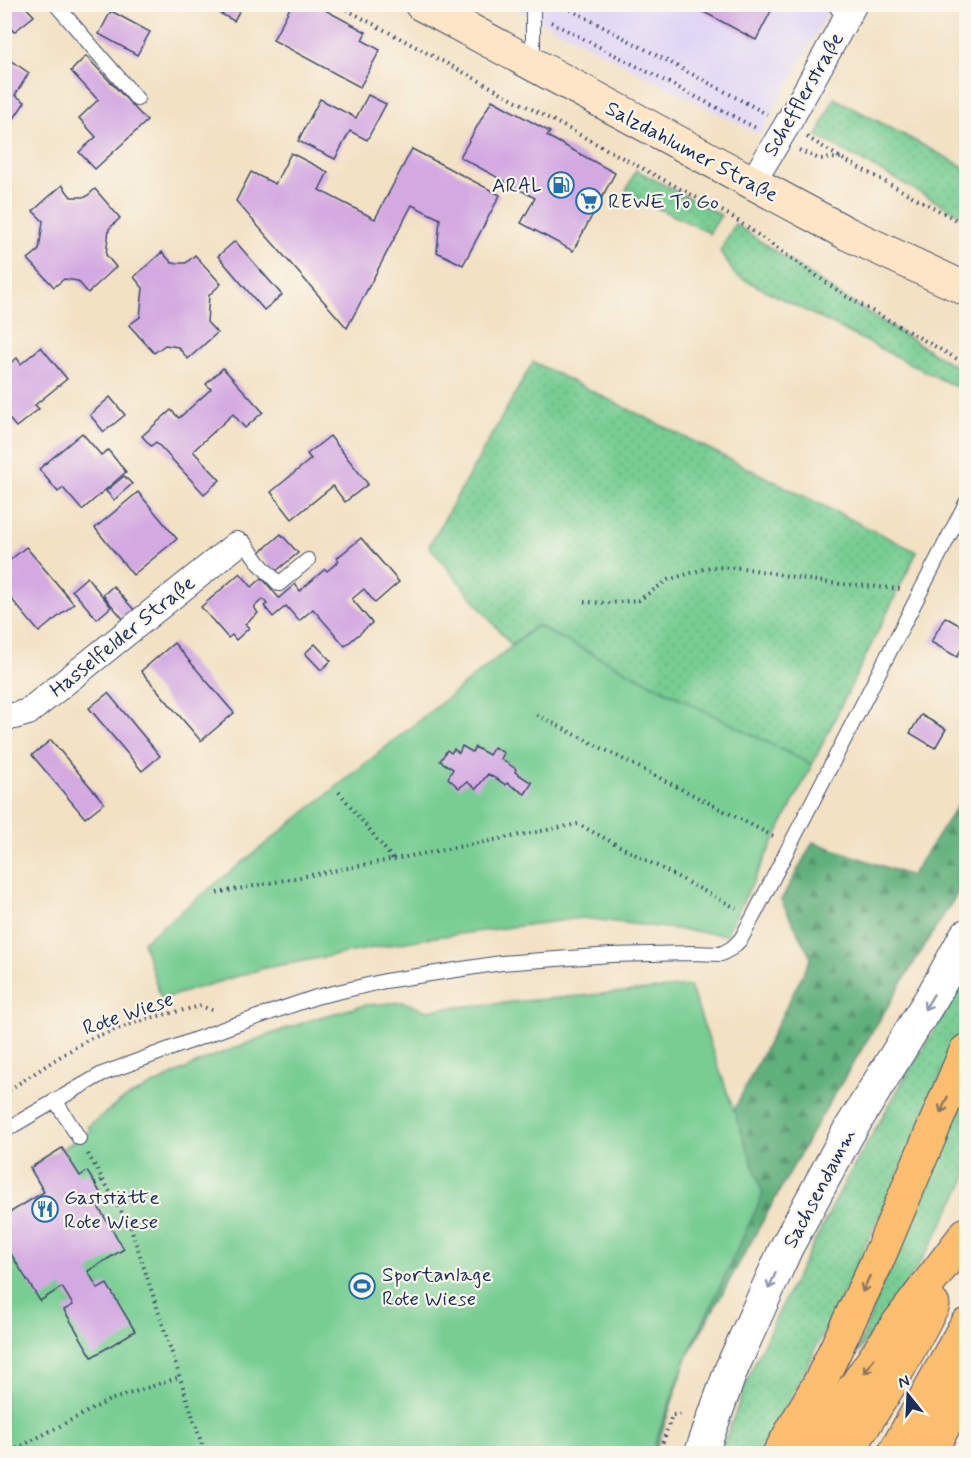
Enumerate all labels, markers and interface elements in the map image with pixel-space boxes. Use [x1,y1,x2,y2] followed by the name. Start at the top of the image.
[757,27,851,162] street label: Schefflerstraße
[600,95,783,209] street label: Salzdahlumer Straße
[546,170,576,200] fuel station icon: ARAL
[492,172,542,200] place label: ARAL
[574,186,604,216] supermarket icon: REWE To Go
[608,188,719,216] place label: REWE To Go
[44,569,201,704] street label: Hasselfelder Straße
[79,985,177,1043] street label: Rote Wiese
[923,993,936,1010] one-way arrow
[937,1095,949,1113] one-way arrow
[777,1124,863,1253] street label: Sachsendamm
[64,1184,160,1236] place label: Gaststätte Rote Wiese
[30,1194,60,1224] restaurant icon: Gaststätte Rote Wiese
[382,1261,492,1313] place label: Sportanlage Rote Wiese
[347,1271,377,1301] sports icon: Sportanlage Rote Wiese
[765,1271,777,1289] one-way arrow
[860,1274,872,1292] one-way arrow
[863,1357,876,1374] one-way arrow
[878,1365,938,1425] north arrow
[896,1371,912,1394] text: N

